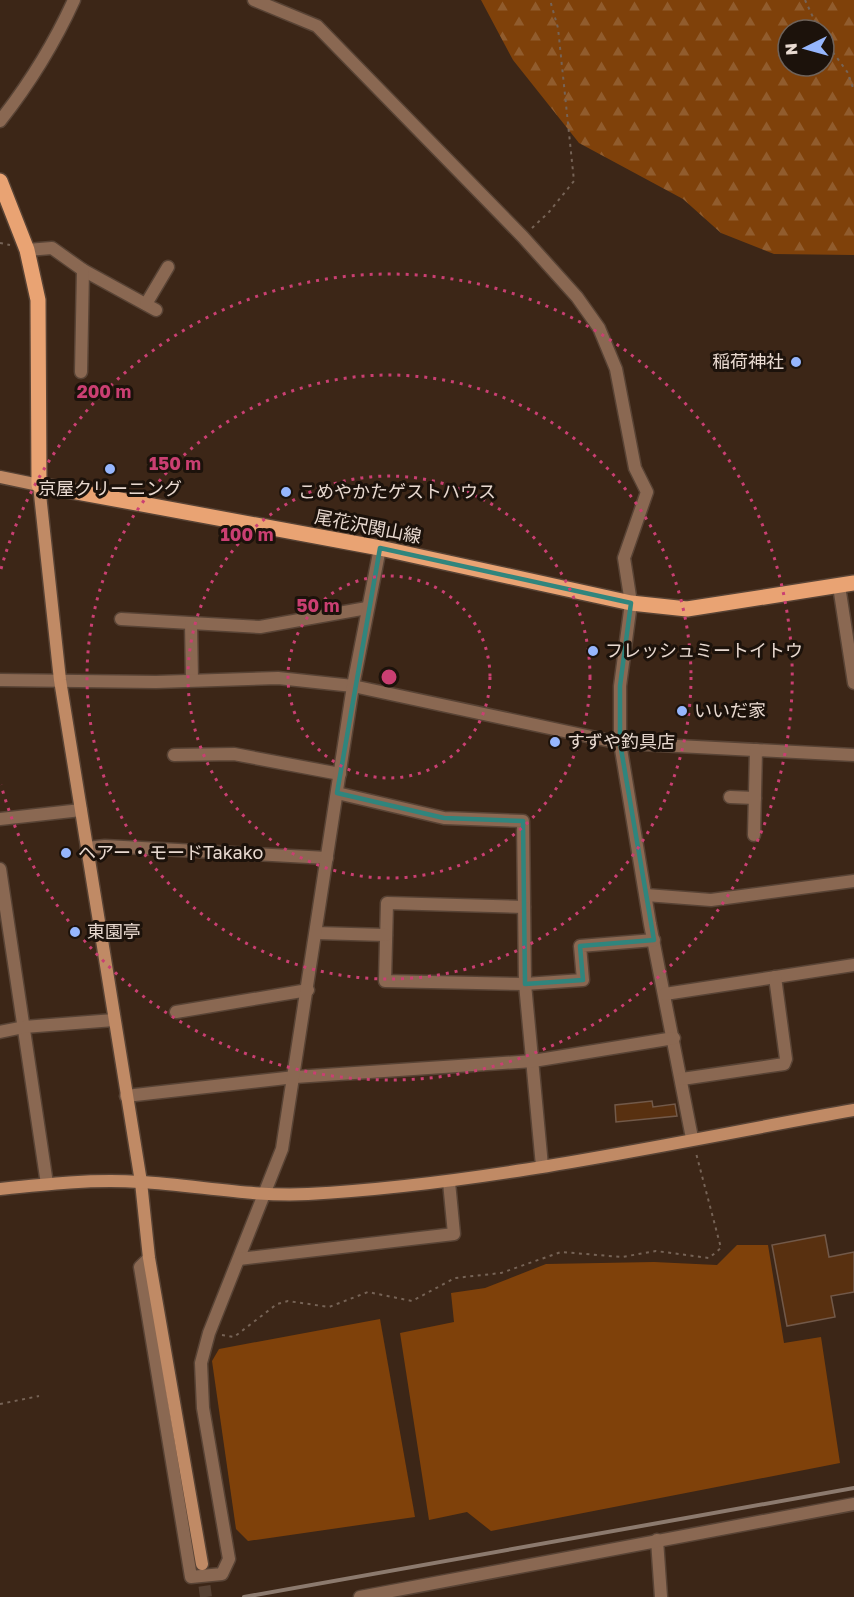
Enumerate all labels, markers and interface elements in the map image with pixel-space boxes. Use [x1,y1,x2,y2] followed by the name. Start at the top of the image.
[776,18,836,78] north arrow
[781,42,802,56] text: N
[712,350,784,372] place label: 稲荷神社
[789,355,803,369] marker: 稲荷神社
[77,380,131,402] text: 200 m
[149,452,201,474] text: 150 m
[103,462,117,476] marker: 京屋クリーニング
[38,477,182,499] place label: 京屋クリーニング
[298,480,496,502] place label: こめやかたゲストハウス
[279,485,293,499] marker: こめやかたゲストハウス
[313,505,423,547] street label: 尾花沢関山線
[221,523,273,545] text: 100 m
[297,594,339,616] text: 50 m
[605,639,803,661] place label: フレッシュミートイトウ
[586,644,600,658] marker: フレッシュミートイトウ
[379,667,399,687] centre of rings
[694,699,766,721] place label: いいだ家
[675,704,689,718] marker: いいだ家
[567,730,675,752] place label: すずや釣具店
[548,735,562,749] marker: すずや釣具店
[78,841,263,863] place label: ヘアー・モードTakako
[59,846,73,860] marker: ヘアー・モードTakako
[87,920,141,942] place label: 東園亭
[68,925,82,939] marker: 東園亭

